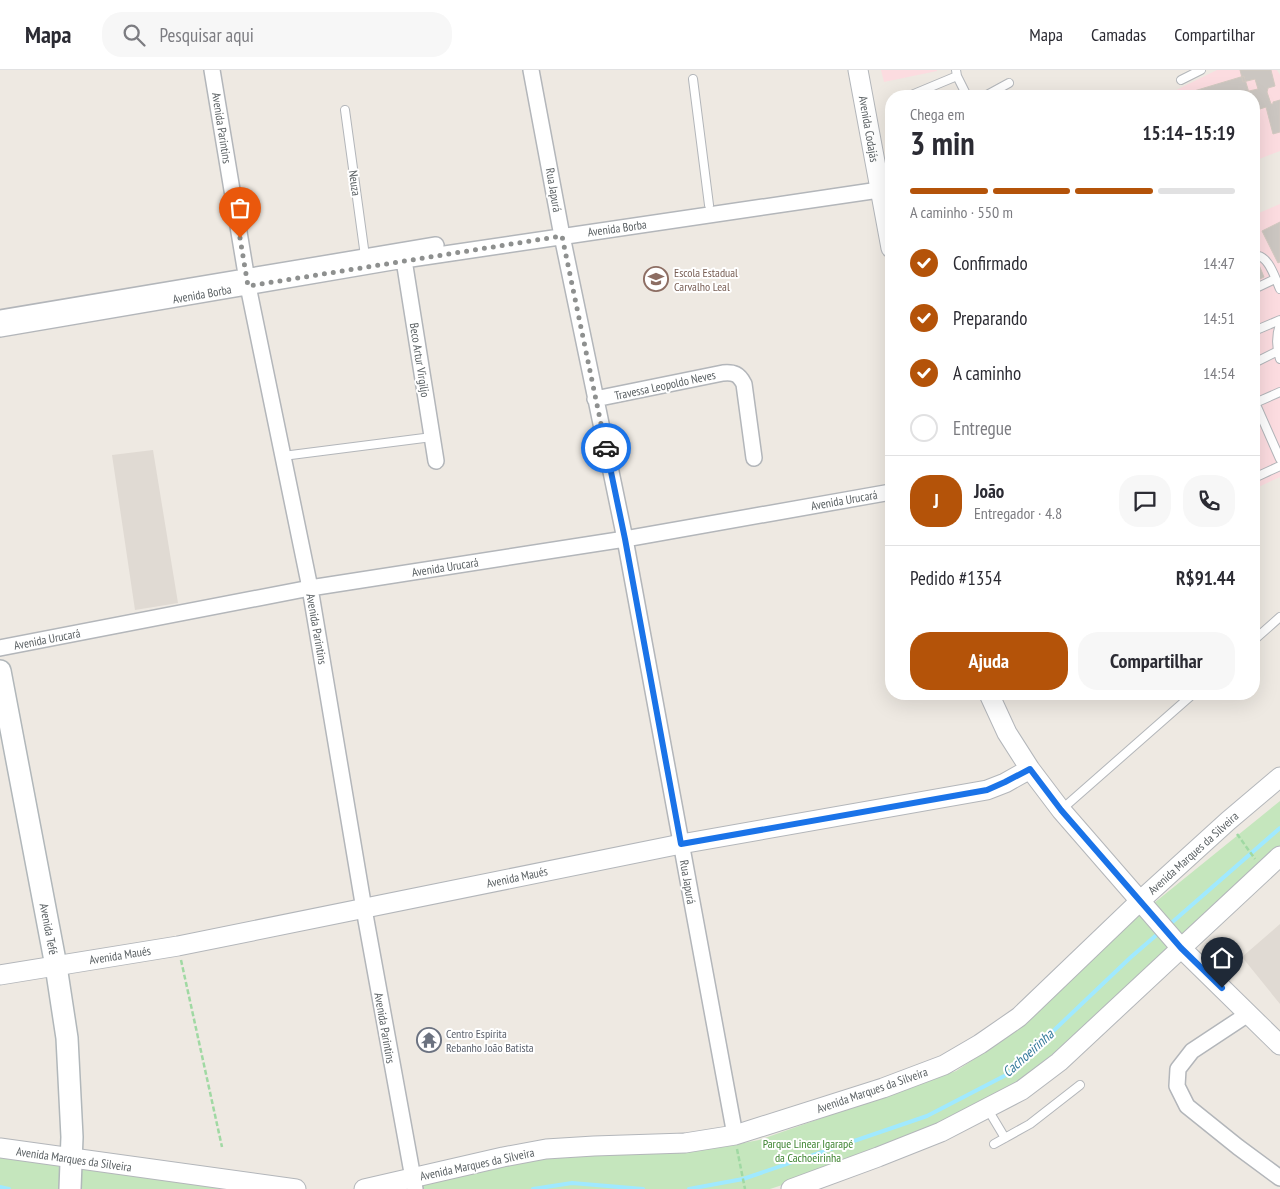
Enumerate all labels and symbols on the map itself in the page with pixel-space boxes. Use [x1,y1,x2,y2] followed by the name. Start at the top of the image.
[209,91,235,165] street label: Avenida Parintins
[856,95,882,163] street label: Avenida Codajás
[543,167,565,213] street label: Rua Japurá
[346,169,364,197] street label: Neuza
[219,187,261,238] pin
[587,216,648,240] street label: Avenida Borba
[674,265,738,294] place label: Escola Estadual Carvalho Leal
[643,266,669,292] school or university icon: Escola Estadual Carvalho Leal
[171,281,233,307] street label: Avenida Borba
[407,322,433,398] street label: Beco Artur Virgiljo
[613,367,717,403] street label: Travessa Leopoldo Neves
[581,423,631,473] courier
[810,487,879,513] street label: Avenida Urucará
[411,554,480,580] street label: Avenida Urucará
[303,592,331,666] street label: Avenida Parintins
[13,625,82,653] street label: Avenida Urucará
[1145,808,1241,898] street label: Avenida Marques da Silveira
[677,859,699,905] street label: Rua Japurá
[485,863,549,891] street label: Avenida Maués
[37,902,61,956] street label: Avenida Tefé
[1201,937,1243,988] pin
[88,943,152,967] street label: Avenida Maués
[371,991,399,1065] street label: Avenida Parintins
[999,1024,1058,1081] water label: Cachoeirinha
[446,1026,534,1055] place label: Centro Espírita Rebanho João Batista
[416,1027,442,1053] temple icon: Centro Espírita Rebanho João Batista
[815,1064,930,1116] street label: Avenida Marques da Silveira
[763,1136,853,1165] park label: Parque Linear Igarapé da Cachoeirinha
[15,1143,133,1175] street label: Avenida Marques da Silveira
[419,1145,536,1183] street label: Avenida Marques da Silveira

